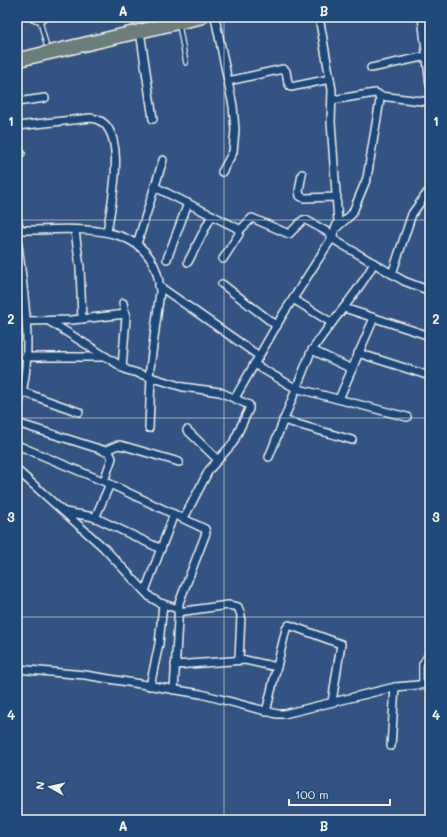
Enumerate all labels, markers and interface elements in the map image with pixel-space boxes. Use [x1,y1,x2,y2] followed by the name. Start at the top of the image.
[118,2,128,19] text: A
[320,2,329,19] text: B
[8,112,14,129] text: 1
[433,112,439,129] text: 1
[7,310,15,327] text: 2
[432,310,440,327] text: 2
[7,508,15,525] text: 3
[432,508,440,525] text: 3
[7,706,15,723] text: 4
[432,706,440,723] text: 4
[30,767,70,807] north arrow
[32,780,48,791] text: N
[289,781,390,807] scale bar
[295,786,329,802] text: 100 m
[118,817,128,834] text: A
[320,817,329,834] text: B

